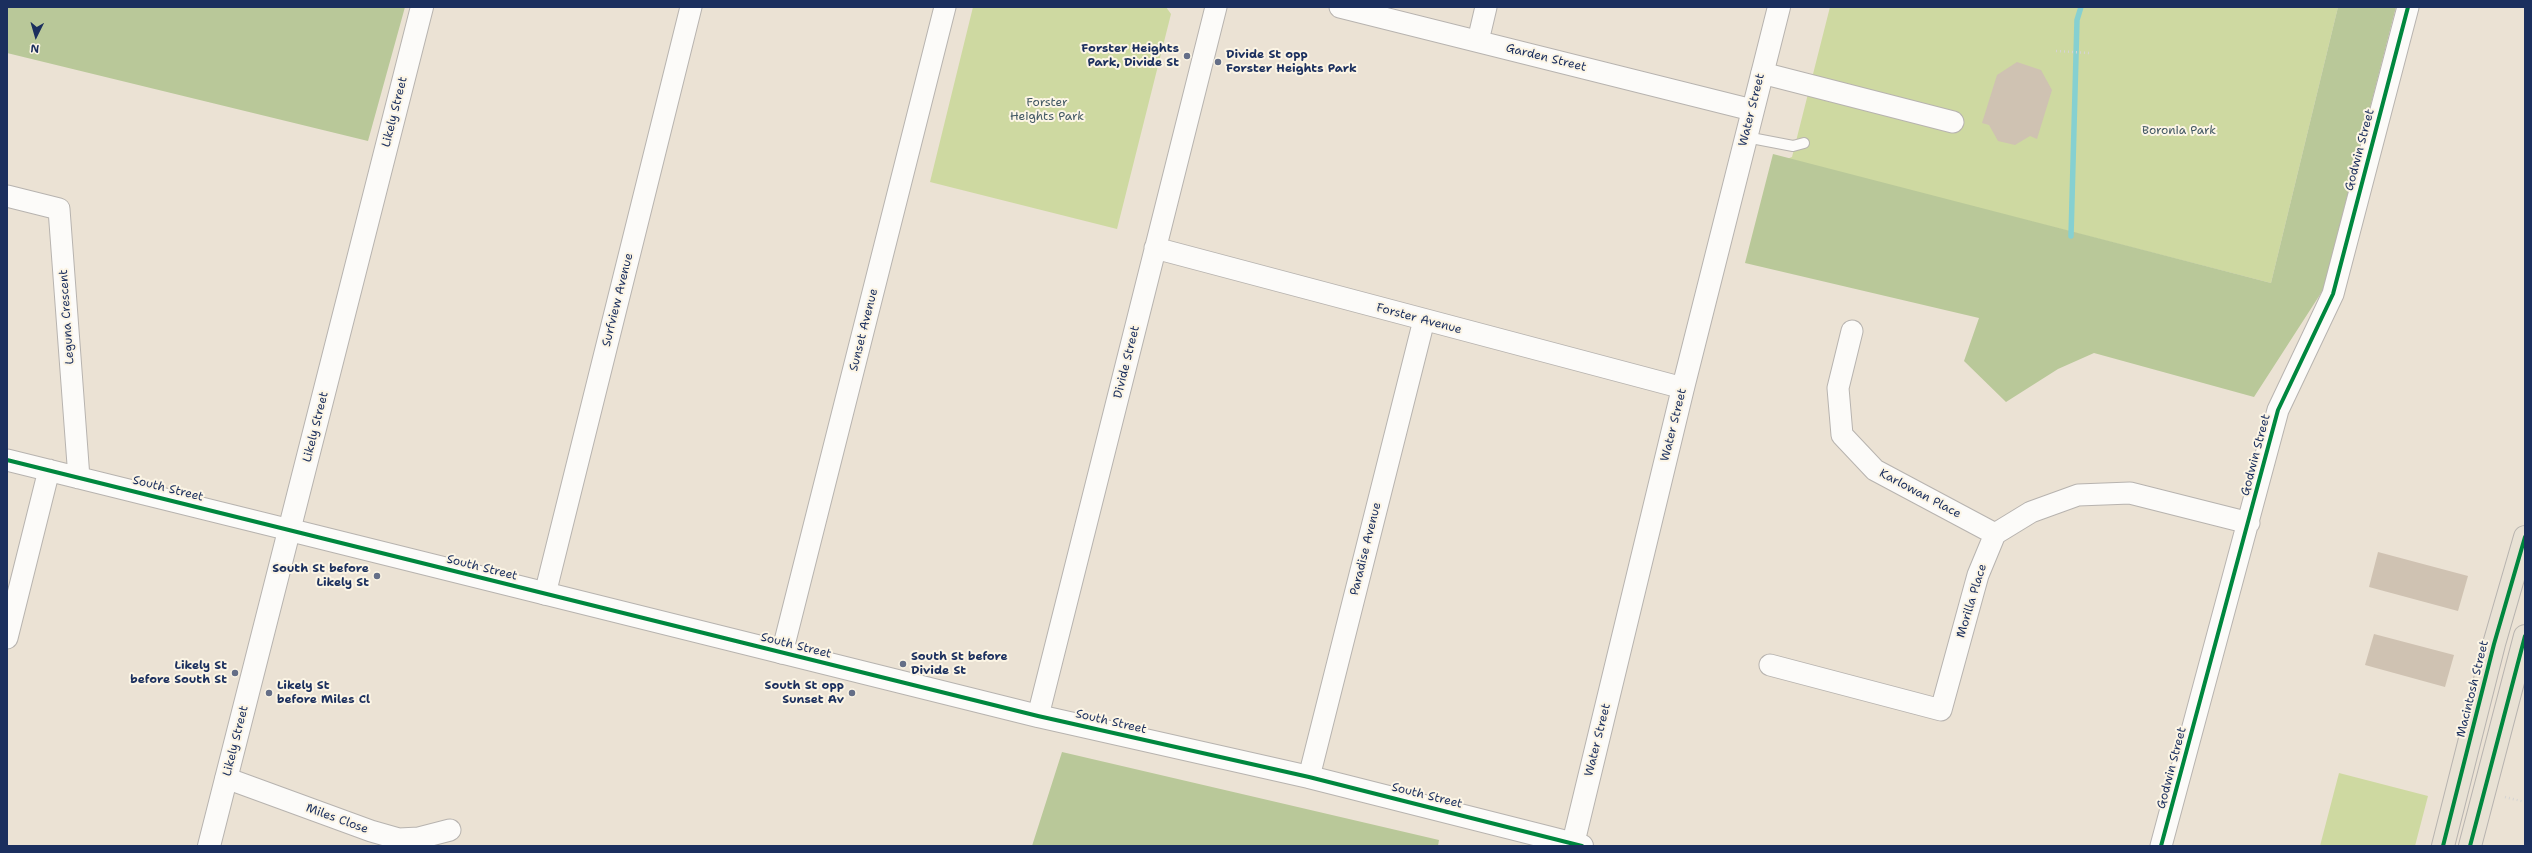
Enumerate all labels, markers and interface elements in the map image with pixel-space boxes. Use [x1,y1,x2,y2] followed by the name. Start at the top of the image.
[16,16,56,56] north arrow
[30,41,40,56] text: N
[1504,41,1588,75] street label: Garden Street
[1081,42,1179,70] place label: Forster Heights Park, Divide St
[1226,48,1357,76] place label: Divide St opp Forster Heights Park
[1182,51,1192,61] marker: Forster Heights Park, Divide St
[1213,57,1223,67] marker: Divide St opp Forster Heights Park
[1736,72,1768,148] street label: Water Street
[379,75,411,149] street label: Likely Street
[1010,96,1084,124] park label: Forster Heights Park
[2342,108,2378,192] street label: Godwin Street
[2142,124,2216,138] park label: Boronia Park
[599,252,637,348] street label: Surfview Avenue
[56,269,78,365] street label: Leguna Crescent
[847,287,881,373] street label: Sunset Avenue
[1375,301,1463,337] street label: Forster Avenue
[1111,324,1143,400] street label: Divide Street
[1658,387,1690,463] street label: Water Street
[300,390,332,464] street label: Likely Street
[2238,413,2274,497] street label: Godwin Street
[1877,466,1963,522] street label: Karlowan Place
[131,473,205,505] street label: South Street
[1347,501,1385,597] street label: Paradise Avenue
[445,552,519,584] street label: South Street
[272,562,369,590] place label: South St before Likely St
[1954,562,1990,640] street label: Morilla Place
[372,571,382,581] marker: South St before Likely St
[759,630,833,662] street label: South Street
[2454,639,2492,739] street label: Macintosh Street
[911,650,1008,678] place label: South St before Divide St
[130,659,227,687] place label: Likely St before South St
[898,659,908,669] marker: South St before Divide St
[230,668,240,678] marker: Likely St before South St
[277,679,370,707] place label: Likely St before Miles Cl
[765,679,844,707] place label: South St opp Sunset Av
[264,688,274,698] marker: Likely St before Miles Cl
[847,688,857,698] marker: South St opp Sunset Av
[1582,702,1614,778] street label: Water Street
[220,704,252,778] street label: Likely Street
[1074,707,1148,737] street label: South Street
[2154,726,2190,810] street label: Godwin Street
[1390,780,1464,812] street label: South Street
[304,801,370,837] street label: Miles Close

